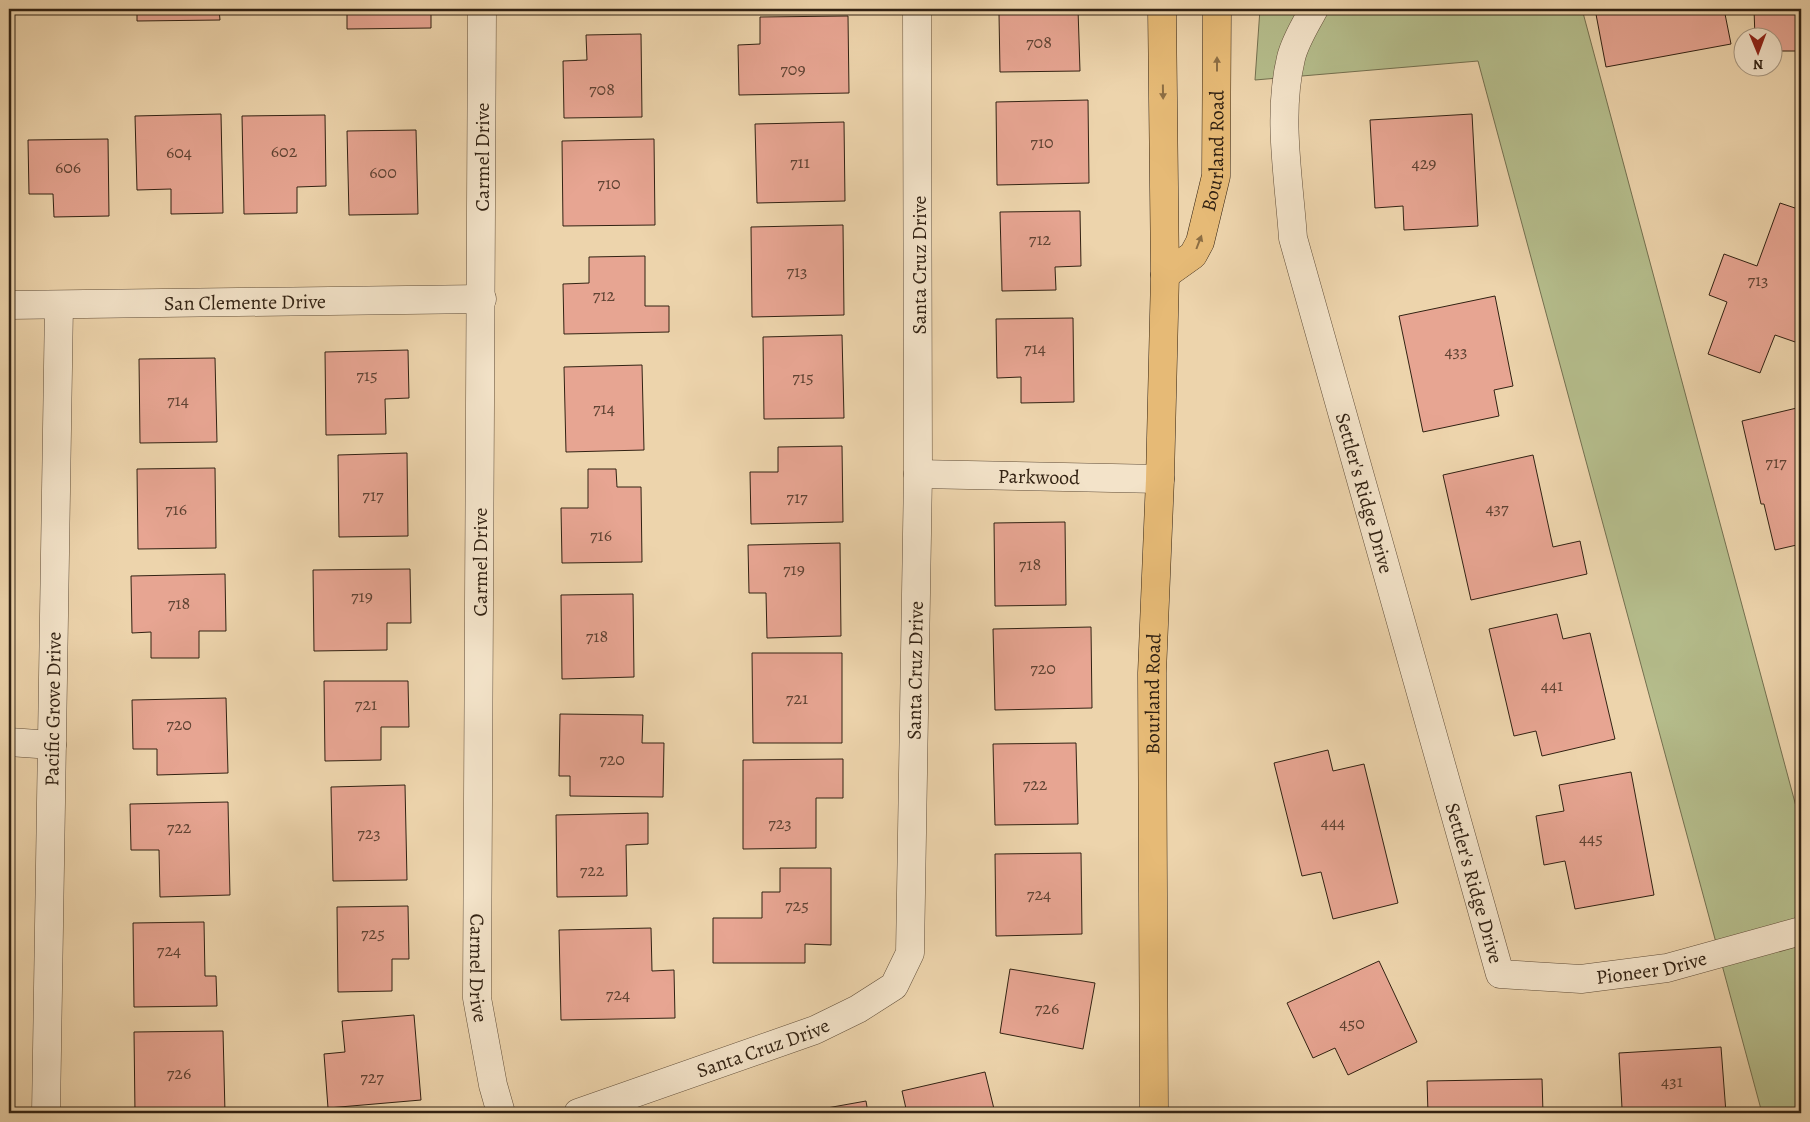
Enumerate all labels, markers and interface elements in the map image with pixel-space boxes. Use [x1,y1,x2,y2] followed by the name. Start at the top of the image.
[1732,28,1782,78] north arrow
[1026,30,1052,54] house number: 708
[1753,55,1763,74] text: N
[1213,56,1221,72] one-way arrow
[780,57,806,81] house number: 709
[589,77,615,101] house number: 708
[1159,85,1167,101] one-way arrow
[1194,90,1230,214] street label: Bourland Road
[469,103,496,211] street label: Carmel Drive
[1030,130,1054,154] house number: 710
[271,139,298,163] house number: 602
[166,140,192,164] house number: 604
[790,150,810,174] house number: 711
[1412,151,1436,175] house number: 429
[55,155,81,179] house number: 606
[369,160,397,184] house number: 600
[597,171,621,195] house number: 710
[906,195,933,335] street label: Santa Cruz Drive
[1029,227,1052,251] house number: 712
[1196,234,1203,249] one-way arrow
[786,259,808,283] house number: 713
[1747,268,1769,292] house number: 713
[593,283,616,307] house number: 712
[164,287,326,317] street label: San Clemente Drive
[1024,336,1046,360] house number: 714
[1444,339,1468,363] house number: 433
[356,363,378,387] house number: 715
[792,365,814,389] house number: 715
[167,388,189,412] house number: 714
[593,396,615,420] house number: 714
[1329,410,1400,576] street label: Settler's Ridge Drive
[1765,450,1787,474] house number: 717
[998,462,1081,491] street label: Parkwood
[362,483,384,507] house number: 717
[786,485,808,509] house number: 717
[1485,496,1509,520] house number: 437
[165,497,187,521] house number: 716
[467,508,494,616] street label: Carmel Drive
[590,523,612,547] house number: 716
[1019,552,1041,576] house number: 718
[783,557,805,581] house number: 719
[351,584,373,608] house number: 719
[168,591,190,615] house number: 718
[900,601,929,740] street label: Santa Cruz Drive
[586,624,608,648] house number: 718
[38,631,67,787] street label: Pacific Grove Drive
[1138,632,1167,755] street label: Bourland Road
[1030,656,1056,680] house number: 720
[1541,673,1563,697] house number: 441
[786,686,808,710] house number: 721
[355,692,377,716] house number: 721
[166,712,192,736] house number: 720
[599,747,625,771] house number: 720
[1023,772,1048,796] house number: 722
[1439,799,1510,966] street label: Settler's Ridge Drive
[1321,810,1345,834] house number: 444
[768,811,792,835] house number: 723
[167,815,192,839] house number: 722
[357,821,381,845] house number: 723
[1579,826,1603,850] house number: 445
[580,858,605,882] house number: 722
[1027,882,1051,906] house number: 724
[785,893,809,917] house number: 725
[463,913,495,1025] street label: Carmel Drive
[361,921,385,945] house number: 725
[157,938,181,962] house number: 724
[1594,944,1710,990] street label: Pioneer Drive
[606,982,630,1006] house number: 724
[1035,996,1059,1020] house number: 726
[1339,1011,1365,1035] house number: 450
[693,1012,834,1084] street label: Santa Cruz Drive
[167,1061,191,1085] house number: 726
[360,1065,384,1089] house number: 727
[1661,1069,1683,1093] house number: 431

